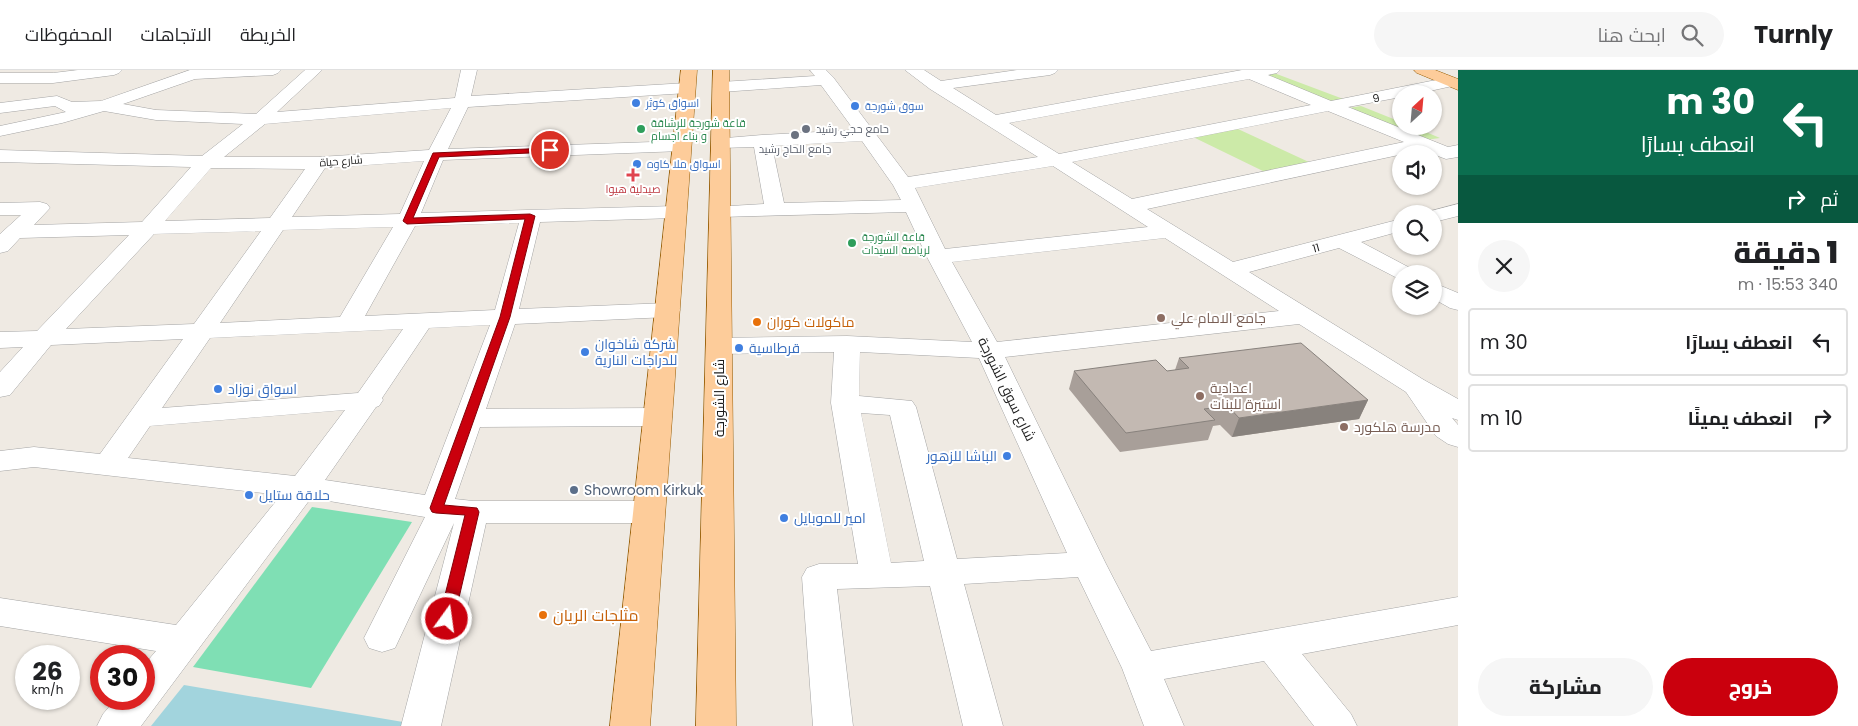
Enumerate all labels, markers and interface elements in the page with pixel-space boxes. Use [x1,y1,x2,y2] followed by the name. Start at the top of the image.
[1374,12,1724,57] search box
[1754,18,1833,51] text: Turnly
[1678,21,1706,49] icon: search
[25,22,113,47] text: المحفوظات
[141,22,212,47] text: الاتجاهات
[240,22,296,47] text: الخريطة
[1597,22,1666,49] text: ابحث هنا
[1667,77,1755,126] text: 30 m
[1392,85,1442,135] north arrow
[1392,85,1442,315] map controls
[1371,89,1381,107] street label: 9
[1773,90,1838,155] icon: left
[645,95,699,111] place label: اسواق كوثر
[630,97,642,109] marker: اسواق كوثر
[865,98,924,114] place label: سوق شورجة
[849,100,861,112] marker: سوق شورجة
[651,115,746,144] place label: قاعة شورجة للرشاقة و بناء اجسام
[816,121,889,138] place label: حامع حجي رشيد
[635,123,647,135] marker: قاعة شورجة للرشاقة و بناء اجسام
[800,123,812,135] marker: حامع حجي رشيد
[529,129,571,171] pin
[789,129,801,141] marker: جامع الحاج رشيد
[1641,129,1755,160] text: انعطف يسارًا
[536,136,564,164] icon: arrive
[759,141,831,157] place label: جامع الحاج رشيد
[1392,145,1442,195] button: sound
[319,152,363,170] street label: شارع حياة
[647,156,721,172] place label: اسواق ملا كاوه
[631,158,643,170] marker: اسواق ملا كاوه
[627,169,639,181] marker: صيدلية هيوا
[606,181,661,197] place label: صيدلية هيوا
[1782,185,1810,213] icon: right
[1820,186,1838,213] text: ثم
[1392,205,1442,255] button: search
[862,229,930,258] place label: قاعة الشورجة لرياضة السيدات
[1734,231,1838,274] text: 1 دقيقة
[846,237,858,249] marker: قاعة الشورجة لرياضة السيدات
[1311,239,1321,257] street label: 11
[1478,240,1530,292] button: close
[1392,265,1442,315] button: layers
[1738,273,1838,296] text: 340 m · 15:53
[1171,308,1266,330] place label: جامع الامام علي
[767,312,854,332] place label: ماكولات كوران
[1155,312,1167,324] marker: جامع الامام علي
[751,316,763,328] marker: ماكولات كوران
[1808,328,1836,356] icon: left
[1480,329,1528,356] text: 30 m
[1685,329,1793,356] text: انعطف يسارًا
[595,334,677,370] place label: شركة شاخوان للدراجات النارية
[973,334,1041,444] street label: شارع سوق الشورجة
[749,338,800,358] place label: قرطاسية
[733,342,745,354] marker: قرطاسية
[579,346,591,358] marker: شركة شاخوان للدراجات النارية
[709,359,729,437] street label: شارع الشورجة
[1210,378,1281,414] place label: اعدادية استيرة للبنات
[228,379,297,399] place label: اسواق نوزاد
[212,383,224,395] marker: اسواق نوزاد
[1194,390,1206,402] marker: اعدادية استيرة للبنات
[1808,404,1836,432] icon: right
[1480,405,1523,432] text: 10 m
[1688,405,1793,432] text: انعطف يمينًا
[1354,417,1441,437] place label: مدرسة هلكورد
[1338,421,1350,433] marker: مدرسة هلكورد
[925,446,997,466] place label: الباشا للزهور
[1001,450,1013,462] marker: الباشا للزهور
[584,480,704,500] place label: Showroom Kirkuk
[568,484,580,496] marker: Showroom Kirkuk
[259,485,330,505] place label: حلاقة ستايل
[243,489,255,501] marker: حلاقة ستايل
[794,508,866,528] place label: امير للموبايل
[778,512,790,524] marker: امير للموبايل
[420,592,472,644] position arrow
[553,604,639,627] place label: مثلجات الريان
[537,609,549,621] marker: مثلجات الريان
[90,645,155,710] speed limit sign: 30
[32,654,63,689] text: 26
[1478,658,1653,716] button: مشاركة
[1663,658,1838,716] button: خروج
[32,681,63,698] text: km/h

